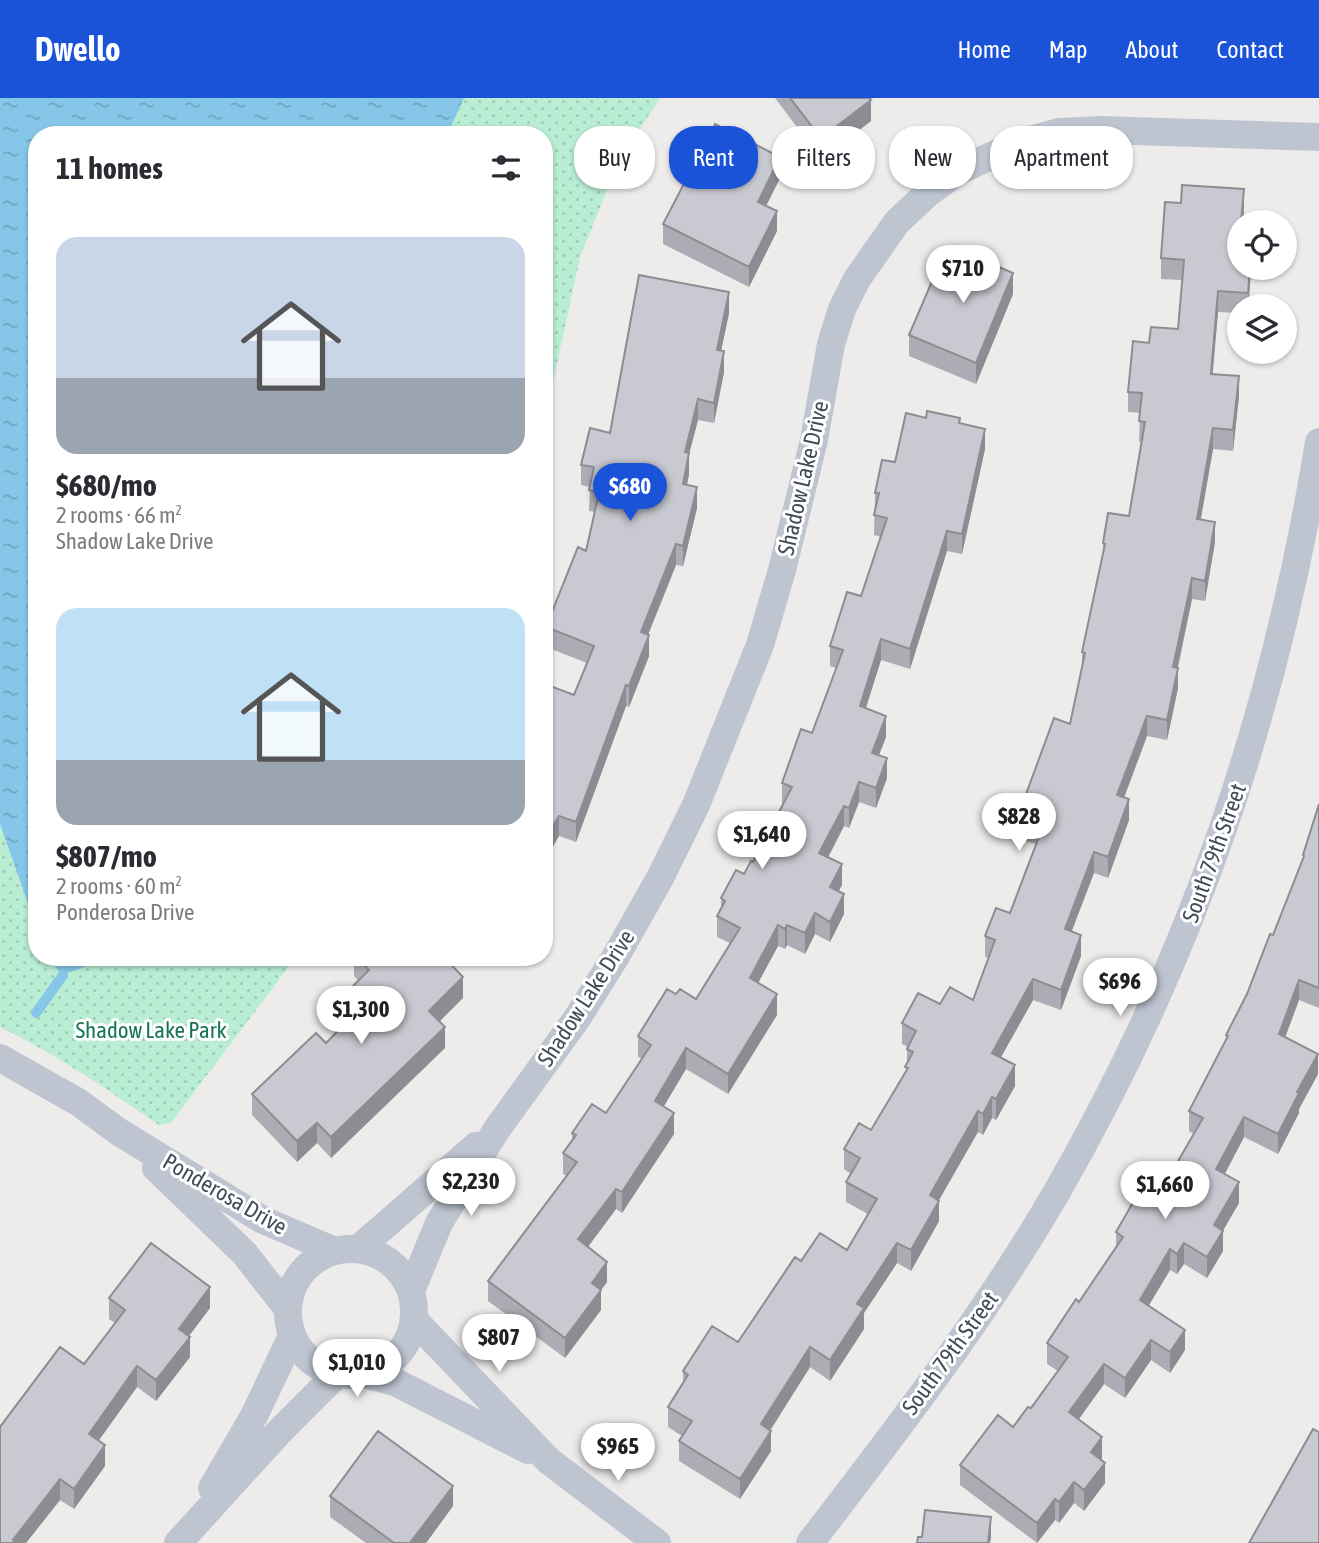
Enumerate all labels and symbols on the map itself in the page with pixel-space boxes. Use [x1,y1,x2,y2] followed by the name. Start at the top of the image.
[922,246,1004,305] pin: $710
[773,398,833,558] street label: Shadow Lake Drive
[589,464,671,523] pin: $680
[1177,780,1251,926] street label: South 79th Street
[978,794,1060,853] pin: $828
[705,812,819,871] pin: $1,640
[532,925,640,1071] street label: Shadow Lake Drive
[1079,958,1161,1018] pin: $696
[304,986,418,1046] pin: $1,300
[75,1017,227,1043] park label: Shadow Lake Park
[159,1148,291,1240] street label: Ponderosa Drive
[414,1158,528,1218] pin: $2,230
[1108,1162,1222,1221] pin: $1,660
[897,1286,1003,1420] street label: South 79th Street
[458,1314,540,1374] pin: $807
[300,1340,414,1399] pin: $1,010
[577,1424,659,1483] pin: $965

